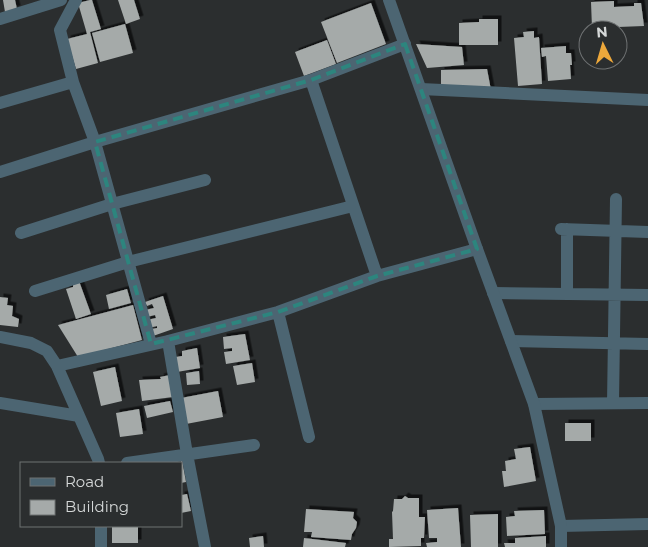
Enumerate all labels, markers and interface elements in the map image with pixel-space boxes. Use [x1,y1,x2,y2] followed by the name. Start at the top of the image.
[578,20,628,70] north arrow
[595,23,608,42] text: N
[20,462,182,527] legend
[65,472,104,491] text: Road
[65,497,129,516] text: Building

